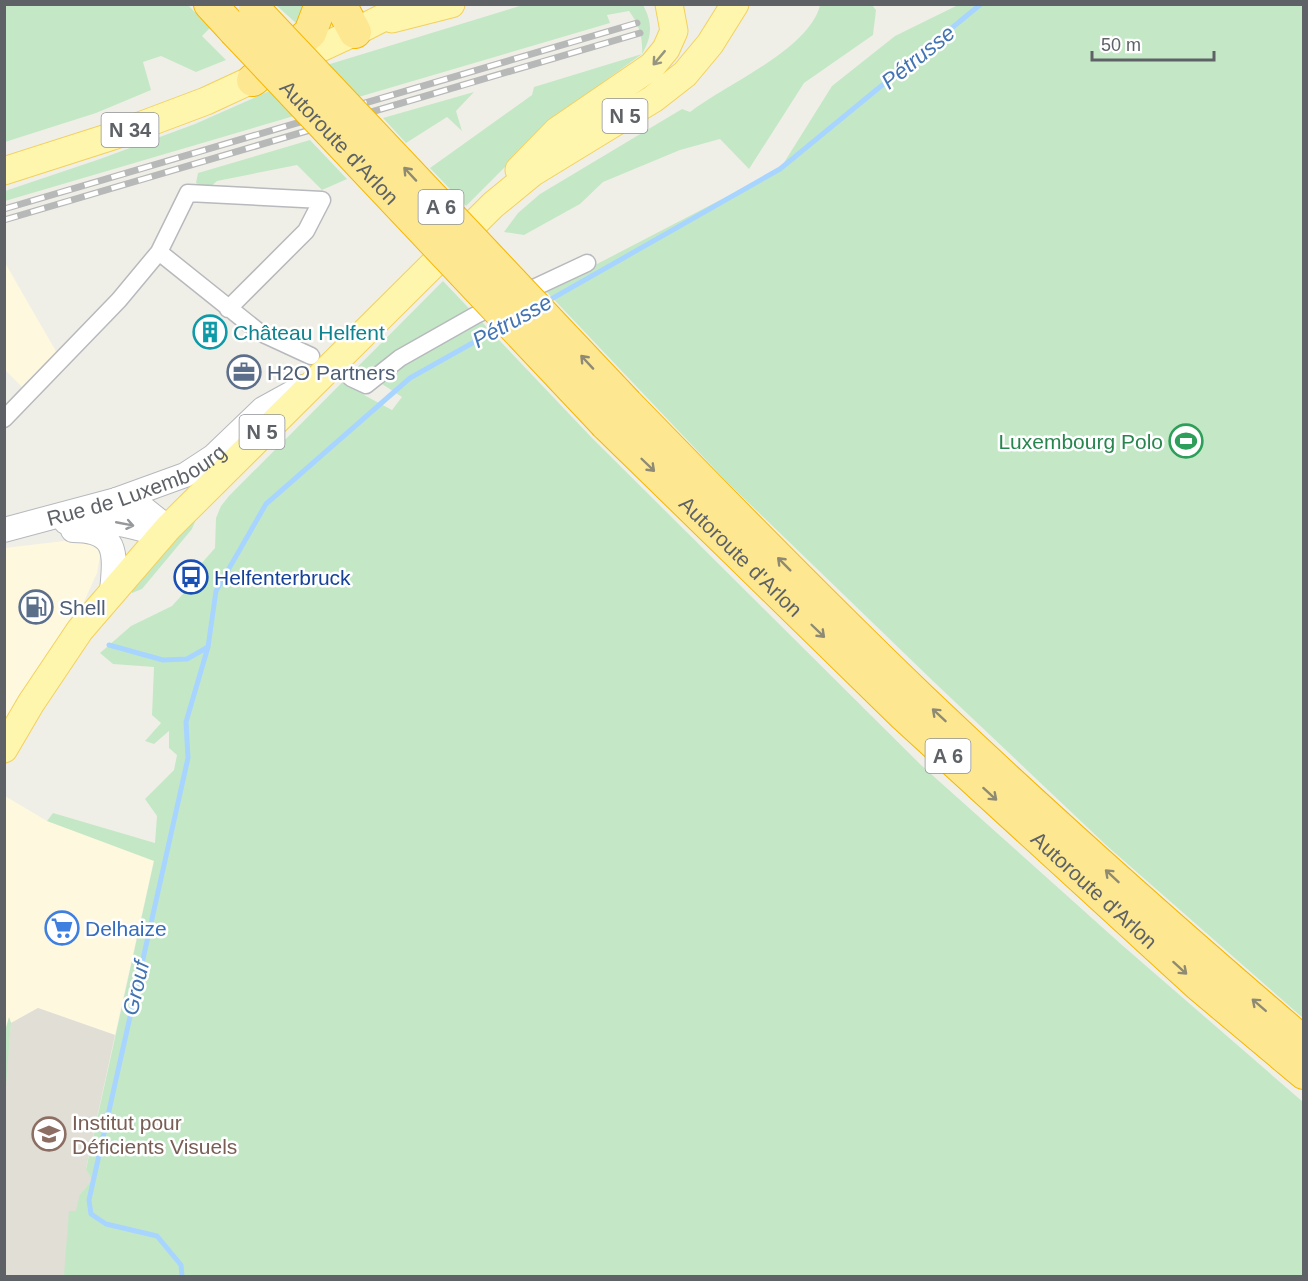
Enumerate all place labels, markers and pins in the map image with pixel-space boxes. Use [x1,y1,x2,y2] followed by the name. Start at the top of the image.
[192,314,228,350] building icon: Château Helfent
[233,321,385,344] place label: Château Helfent
[226,354,262,390] office icon: H2O Partners
[267,361,395,384] place label: H2O Partners
[1168,423,1204,459] sports icon: Luxembourg Polo
[998,430,1163,453] place label: Luxembourg Polo
[173,559,209,595] bus stop icon: Helfenterbruck
[214,566,351,589] place label: Helfenterbruck
[18,589,54,625] fuel station icon: Shell
[59,596,106,619] place label: Shell
[44,910,80,946] supermarket icon: Delhaize
[85,917,167,940] place label: Delhaize
[72,1111,237,1158] place label: Institut pour Déficients Visuels
[31,1116,67,1152] school or university icon: Institut pour Déficients Visuels

